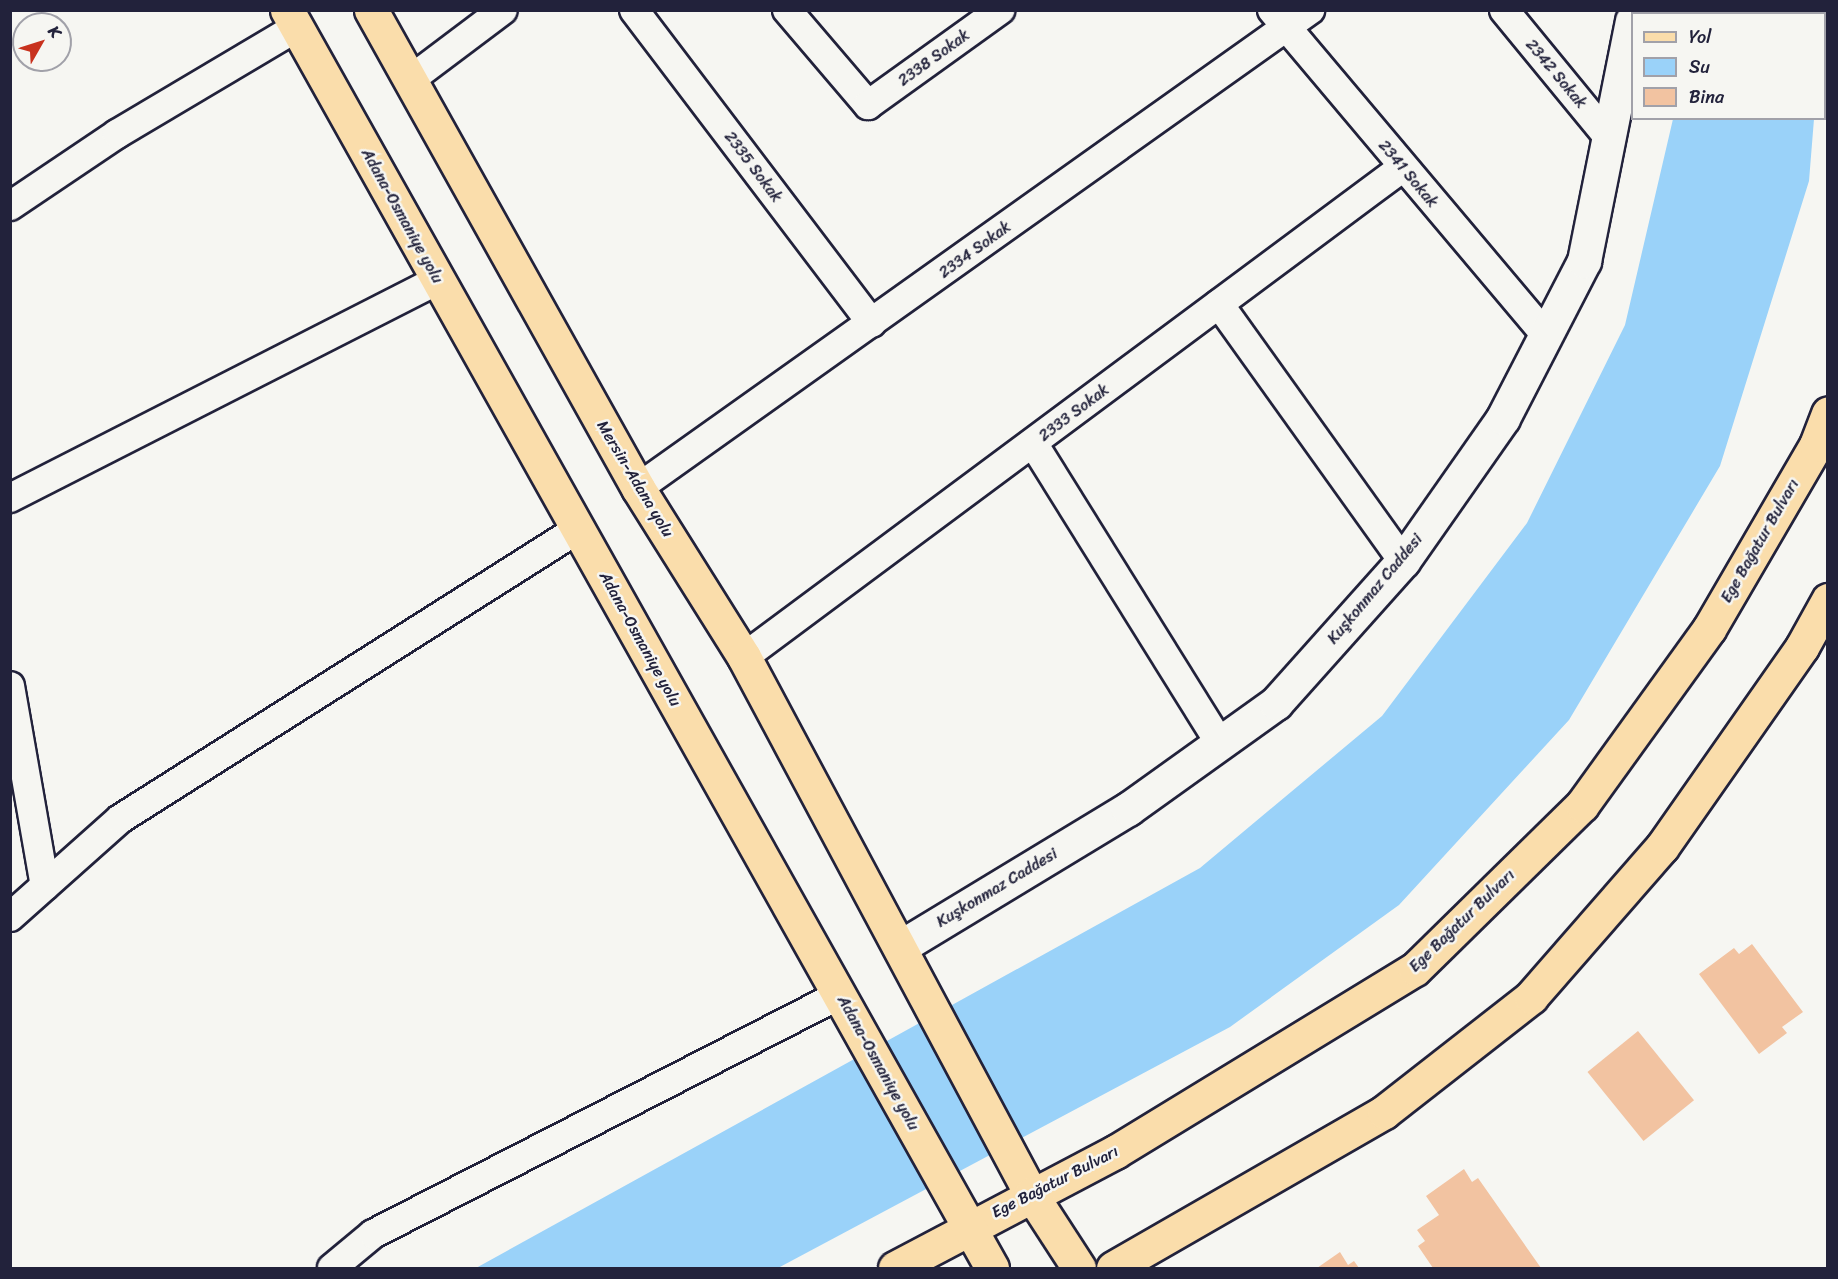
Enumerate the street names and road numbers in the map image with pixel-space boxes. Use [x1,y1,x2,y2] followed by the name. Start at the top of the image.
[894,26,974,90] street label: 2338 Sokak
[1521,35,1591,113] street label: 2342 Sokak
[720,128,786,206] street label: 2335 Sokak
[1374,136,1442,212] street label: 2341 Sokak
[357,145,447,287] street label: Adana-Osmaniye yolu
[935,217,1015,283] street label: 2334 Sokak
[1035,380,1113,446] street label: 2333 Sokak
[593,417,677,541] street label: Mersin-Adana yolu
[1717,476,1803,606] street label: Ege Bağatur Bulvarı
[1324,530,1426,648] street label: Kuşkonmaz Caddesi
[595,568,685,710] street label: Adana-Osmaniye yolu
[933,844,1061,932] street label: Kuşkonmaz Caddesi
[1405,866,1519,976] street label: Ege Bağatur Bulvarı
[833,992,923,1134] street label: Adana-Osmaniye yolu
[988,1142,1122,1222] street label: Ege Bağatur Bulvarı

